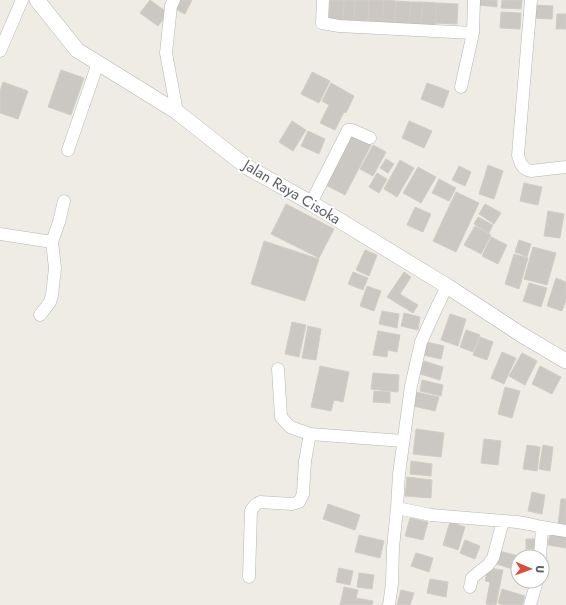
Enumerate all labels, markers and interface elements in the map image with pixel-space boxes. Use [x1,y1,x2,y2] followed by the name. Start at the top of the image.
[238,153,345,230] street label: Jalan Raya Cisoka
[510,549,550,589] north arrow
[532,565,548,573] text: U

